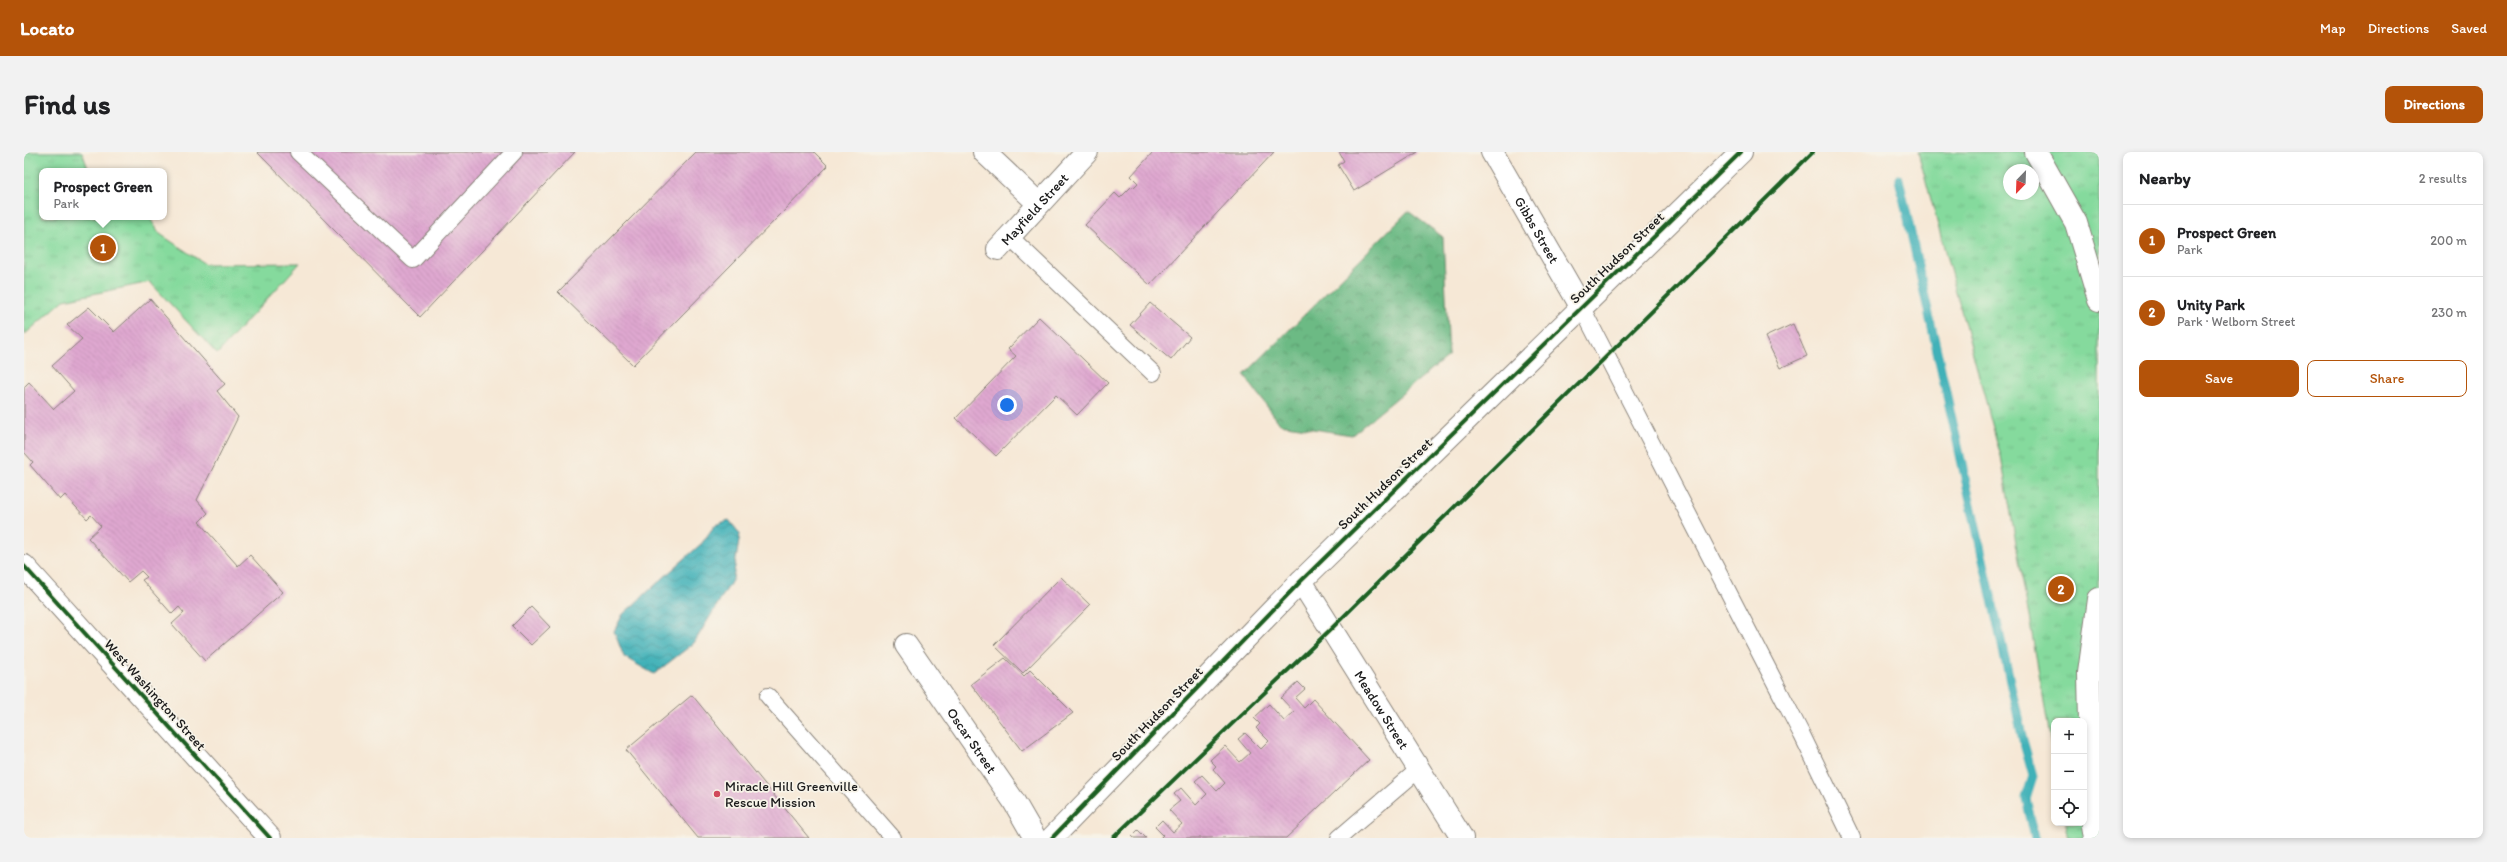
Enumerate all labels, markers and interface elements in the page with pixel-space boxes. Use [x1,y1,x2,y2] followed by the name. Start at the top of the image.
[20,17,74,40] text: Locato
[2320,20,2346,37] text: Map
[2368,20,2429,37] text: Directions
[2451,20,2487,37] text: Saved
[2385,86,2483,123] button: Directions
[24,87,111,121] text: Find us
[2003,164,2039,200] north arrow
[39,168,167,220] popup
[2139,168,2191,188] text: Nearby
[997,170,1072,249] street label: Mayfield Street
[2419,171,2467,186] text: 2 results
[53,178,153,196] text: Prospect Green
[1511,194,1563,266] street label: Gibbs Street
[53,196,79,211] text: Park
[1566,209,1668,307] street label: South Hudson Street
[2177,224,2276,242] text: Prospect Green
[90,233,116,263] pin: 1
[2149,233,2155,248] text: 1
[2430,233,2467,248] text: 200 m
[2177,242,2203,257] text: Park
[2177,296,2245,314] text: Unity Park
[2149,305,2155,320] text: 2
[2431,305,2467,320] text: 230 m
[2177,314,2295,329] text: Park · Welborn Street
[2139,360,2299,397] button: Save
[2307,360,2467,397] button: Share
[997,395,1017,415] your location
[1334,435,1436,533] street label: South Hudson Street
[2048,574,2074,604] pin: 2
[100,636,210,754] street label: West Washington Street
[1108,663,1206,765] street label: South Hudson Street
[1351,667,1413,752] street label: Meadow Street
[943,704,1000,777] street label: Oscar Street
[2051,718,2087,826] map controls
[2051,718,2087,754] button: +
[2051,754,2087,790] button: −
[725,778,858,811] place label: Miracle Hill Greenville Rescue Mission
[712,789,722,799] marker: Miracle Hill Greenville Rescue Mission
[2051,790,2087,826] button: locate

